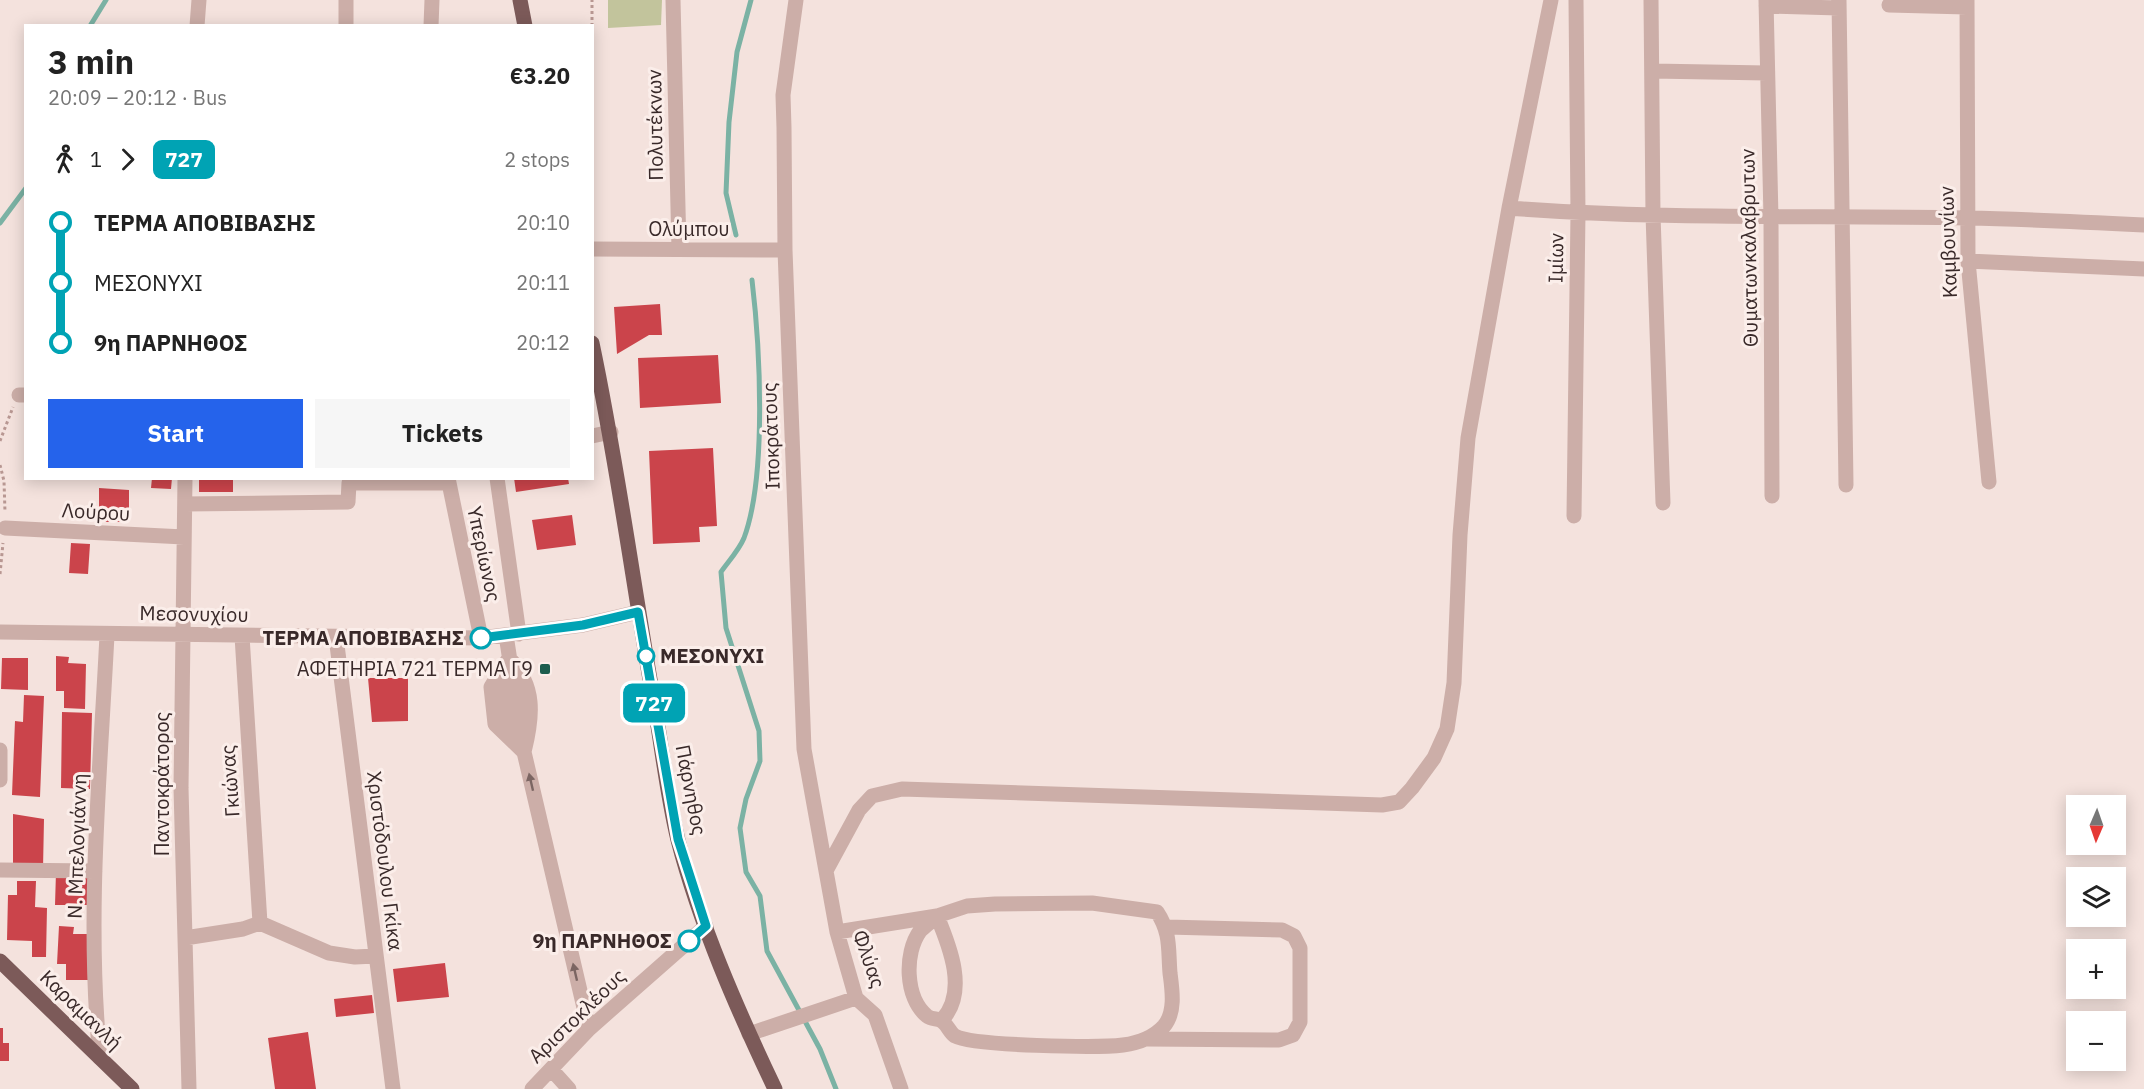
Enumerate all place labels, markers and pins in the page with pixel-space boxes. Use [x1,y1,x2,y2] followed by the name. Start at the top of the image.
[262,624,464,651] place label: ΤΕΡΜΑ ΑΠΟΒΙΒΑΣΗΣ
[470,627,492,649] marker: ΤΕΡΜΑ ΑΠΟΒΙΒΑΣΗΣ
[660,642,764,669] place label: ΜΕΣΟΝΥΧΙ
[637,647,655,665] marker: ΜΕΣΟΝΥΧΙ
[297,655,533,682] place label: ΑΦΕΤΗΡΙΑ 721 ΤΕΡΜΑ Γ9
[538,662,552,676] marker: ΑΦΕΤΗΡΙΑ 721 ΤΕΡΜΑ Γ9
[532,927,672,954] place label: 9η ΠΑΡΝΗΘΟΣ
[678,930,700,952] marker: 9η ΠΑΡΝΗΘΟΣ

